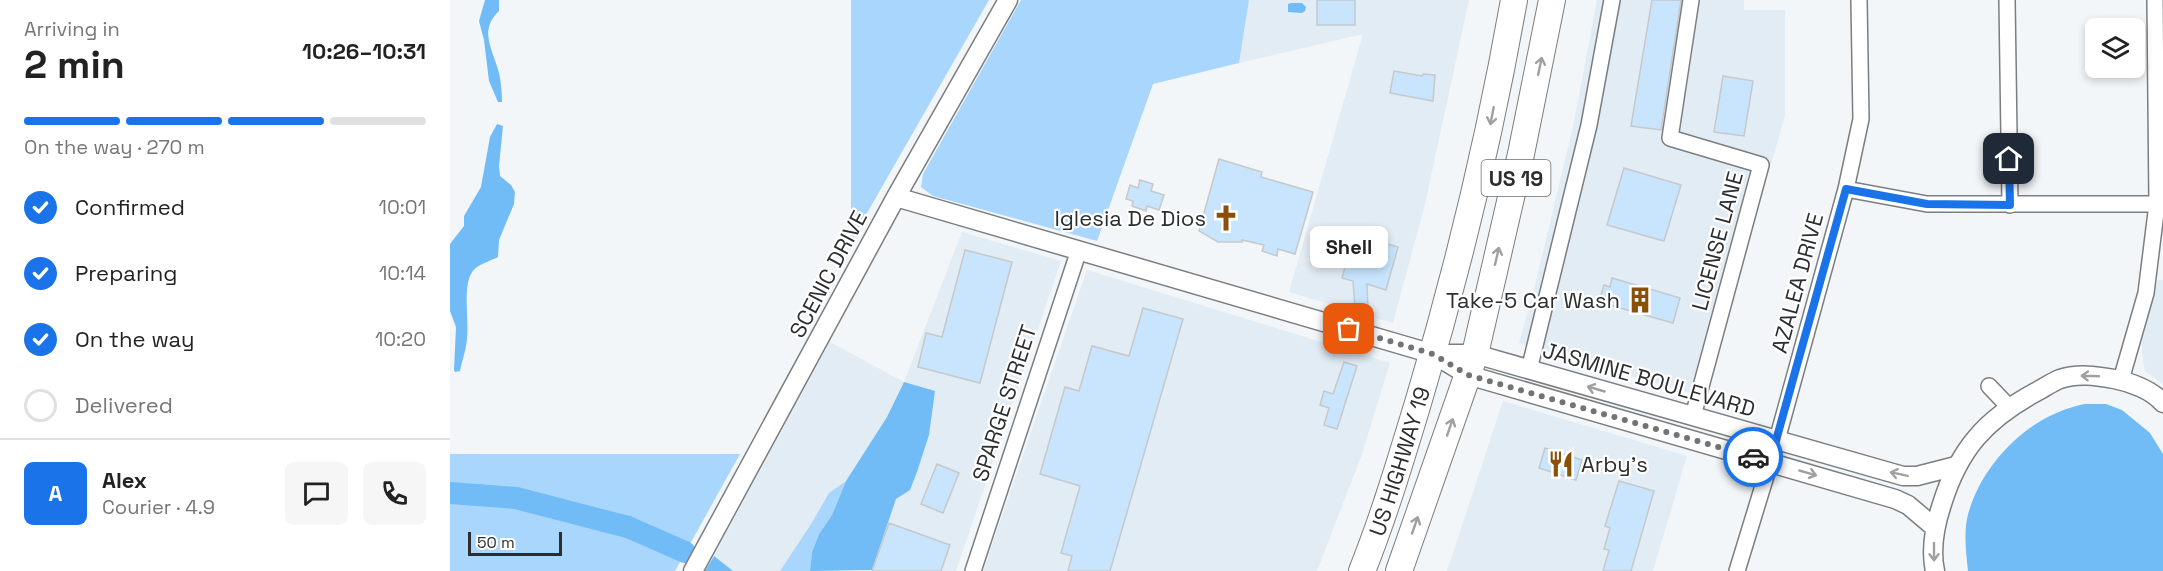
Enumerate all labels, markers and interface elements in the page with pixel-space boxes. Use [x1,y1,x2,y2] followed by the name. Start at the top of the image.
[24,16,120,42] text: Arriving in
[2085,18,2145,78] map controls
[2085,18,2145,78] button: layers
[302,37,426,65] text: 10:26–10:31
[24,40,125,89] text: 2 min
[1534,57,1546,76] one-way arrow
[1486,106,1497,126] one-way arrow
[1983,133,2034,184] pin
[24,134,205,160] text: On the way · 270 m
[1992,142,2025,175] icon: home
[1482,160,1550,196] road number: US 19
[1685,168,1749,314] street label: LICENSE LANE
[24,191,57,224] icon: check
[75,193,185,221] text: Confirmed
[379,194,426,220] text: 10:01
[1211,203,1241,233] church icon: Iglesia De Dios
[1054,204,1206,232] place label: Iglesia De Dios
[783,206,873,342] street label: SCENIC DRIVE
[1765,210,1829,356] street label: AZALEA DRIVE
[1310,227,1388,269] callout: Shell
[1326,234,1372,260] text: Shell
[1492,247,1504,266] one-way arrow
[24,257,57,290] icon: check
[75,259,177,287] text: Preparing
[379,260,426,286] text: 10:14
[1625,285,1655,315] building icon: Take-5 Car Wash
[1446,286,1620,314] place label: Take-5 Car Wash
[1323,303,1374,354] pin
[1332,312,1365,345] icon: bag
[965,321,1043,485] street label: SPARGE STREET
[24,323,57,356] icon: check
[75,325,194,353] text: On the way
[375,326,426,352] text: 10:20
[1539,335,1759,423] street label: JASMINE BOULEVARD
[2081,371,2100,382] one-way arrow
[1587,382,1606,394] one-way arrow
[1362,383,1436,540] street label: US HIGHWAY 19
[75,391,173,419] text: Delivered
[1445,418,1456,437] one-way arrow
[1723,427,1783,487] courier
[1737,441,1770,474] icon: car
[1546,449,1576,479] restaurant icon: Arby's
[1581,450,1648,478] place label: Arby's
[285,462,348,525] button: chat
[363,462,426,525] button: phone
[102,466,147,494] text: Alex
[1798,468,1817,479] one-way arrow
[1889,468,1909,479] one-way arrow
[49,479,62,507] text: A
[102,494,215,520] text: Courier · 4.9
[1411,517,1422,535] one-way arrow
[468,529,562,556] scale bar
[477,532,515,553] text: 50 m
[1928,541,1940,561] one-way arrow

